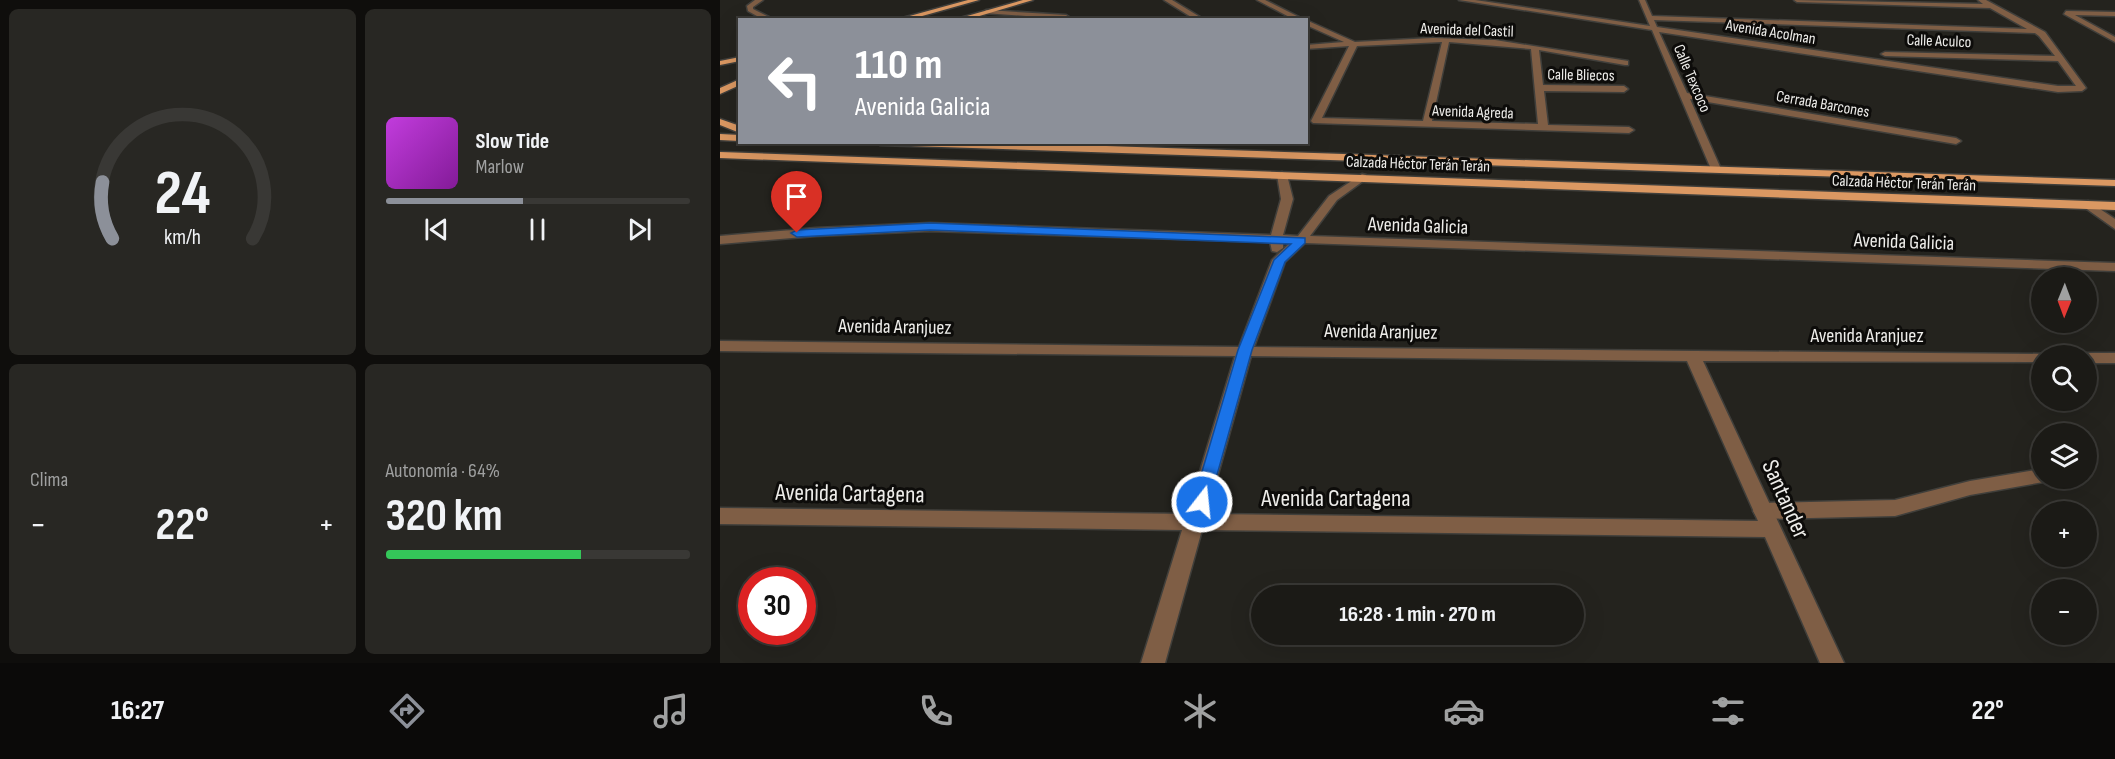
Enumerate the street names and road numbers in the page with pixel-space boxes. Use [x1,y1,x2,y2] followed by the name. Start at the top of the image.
[1724,16,1817,49] street label: Avenida Acolman
[1419,19,1514,42] street label: Avenida del Castil
[1906,31,1972,52] street label: Calle Aculco
[1669,42,1714,115] street label: Calle Texcoco
[1547,65,1615,86] street label: Calle Bliecos
[1775,87,1871,122] street label: Cerrada Barcones
[1431,102,1514,123] street label: Avenida Agreda
[1346,152,1490,177] street label: Calzada Héctor Terán Terán
[1832,171,1976,196] street label: Calzada Héctor Terán Terán
[1366,212,1469,240] street label: Avenida Galicia
[1852,228,1955,256] street label: Avenida Galicia
[837,314,952,340] street label: Avenida Aranjuez
[1323,319,1438,345] street label: Avenida Aranjuez
[1809,324,1924,348] street label: Avenida Aranjuez
[1755,455,1816,543] street label: Santander
[774,478,925,509] street label: Avenida Cartagena
[1260,484,1411,513] street label: Avenida Cartagena

